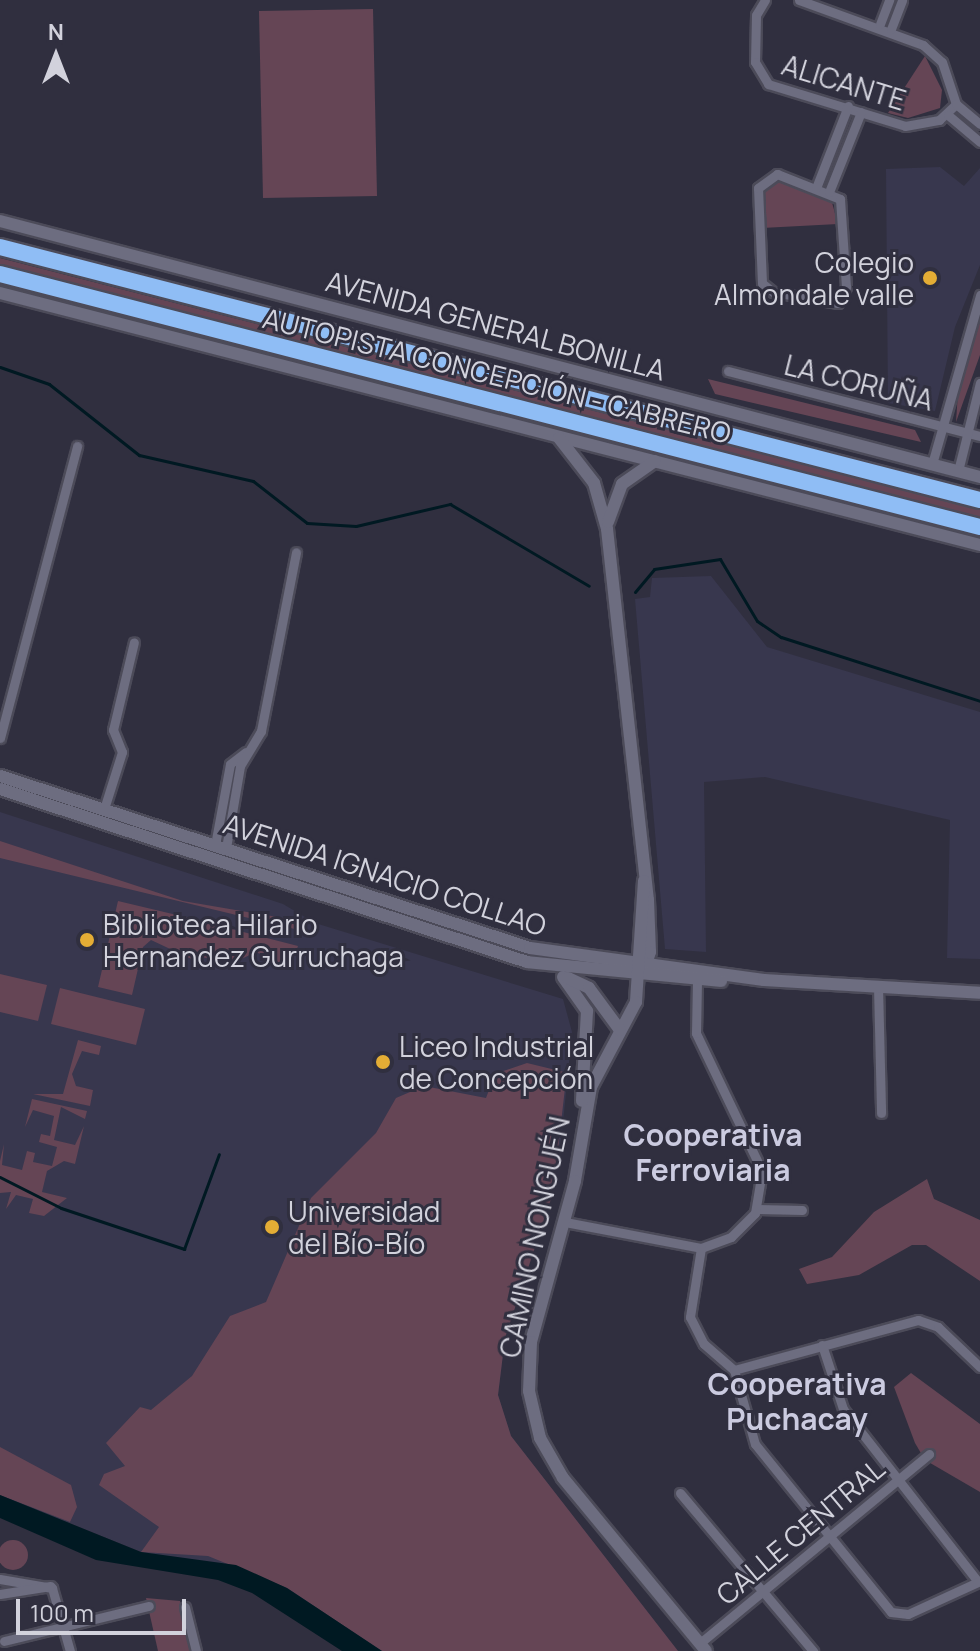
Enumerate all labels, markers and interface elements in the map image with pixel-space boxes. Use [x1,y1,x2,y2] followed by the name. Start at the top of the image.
[16,16,96,96] north arrow
[48,17,64,47] text: N
[778,47,910,117] street label: ALICANTE
[714,245,914,311] place label: Colegio Almondale valle
[322,263,670,387] street label: AVENIDA GENERAL BONILLA
[921,269,939,287] marker: Colegio Almondale valle
[259,300,735,450] street label: AUTOPISTA CONCEPCIÓN - CABRERO
[781,347,937,417] street label: LA CORUÑA
[219,806,551,942] street label: AVENIDA IGNACIO COLLAO
[103,907,404,973] place label: Biblioteca Hilario Hernandez Gurruchaga
[78,931,96,949] marker: Biblioteca Hilario Hernandez Gurruchaga
[399,1029,594,1095] place label: Liceo Industrial de Concepción
[374,1053,392,1071] marker: Liceo Industrial de Concepción
[492,1113,576,1361] street label: CAMINO NONGUÉN
[623,1117,803,1188] district label: Cooperativa Ferroviaria
[288,1194,440,1260] place label: Universidad del Bío-Bío
[263,1218,281,1236] marker: Universidad del Bío-Bío
[707,1366,887,1436] district label: Cooperativa Puchacay
[709,1451,891,1611] street label: CALLE CENTRAL
[20,1583,190,1633] scale bar
[30,1596,94,1629] text: 100 m

